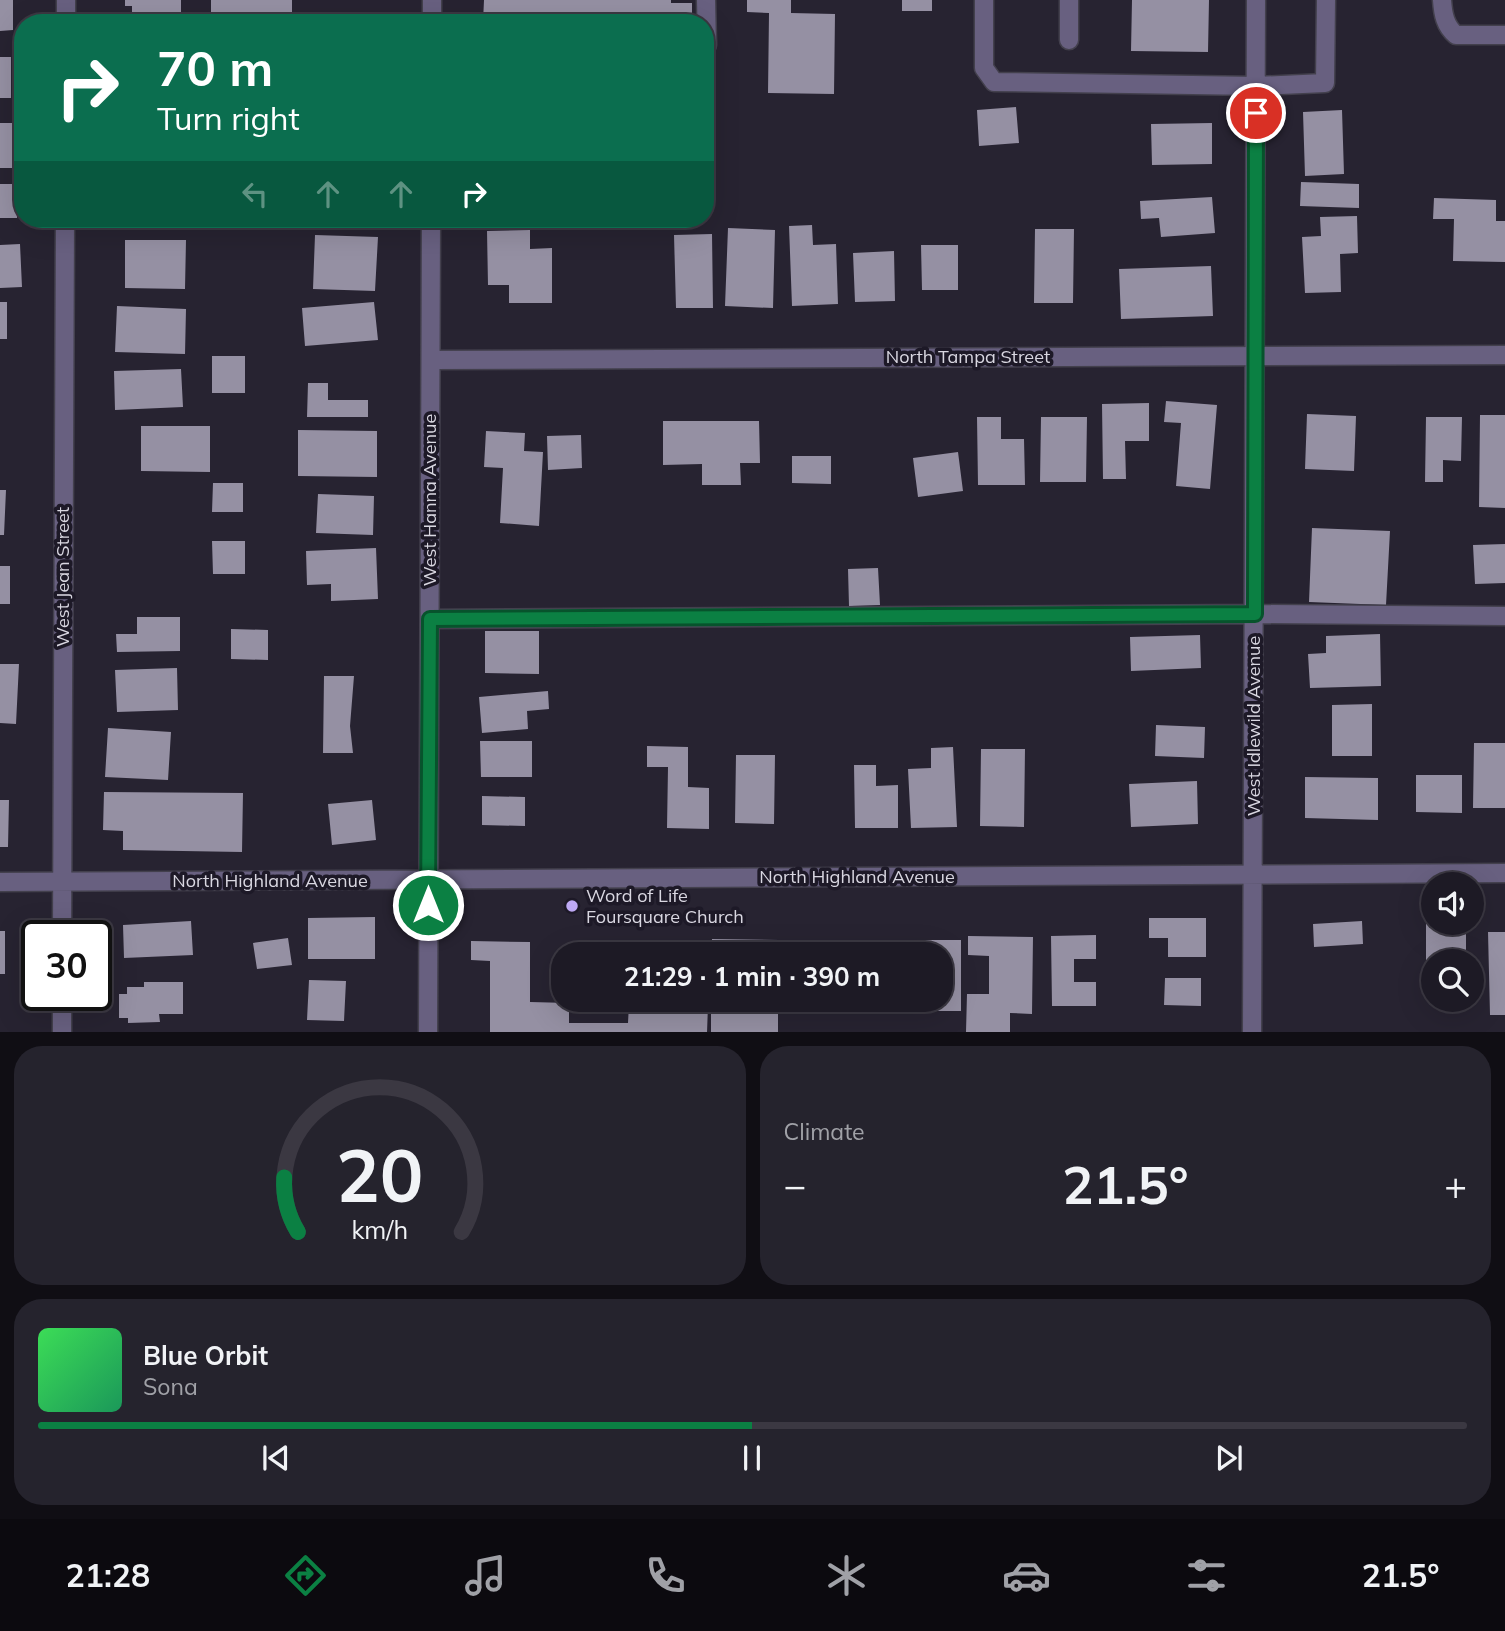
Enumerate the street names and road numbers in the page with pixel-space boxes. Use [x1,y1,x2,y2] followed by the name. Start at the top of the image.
[886,345,1050,368] street label: North Tampa Street
[418,414,441,586] street label: West Hanna Avenue
[51,507,74,647] street label: West Jean Street
[1242,636,1265,816] street label: West Idlewild Avenue
[759,865,955,888] street label: North Highland Avenue
[172,869,368,892] street label: North Highland Avenue

